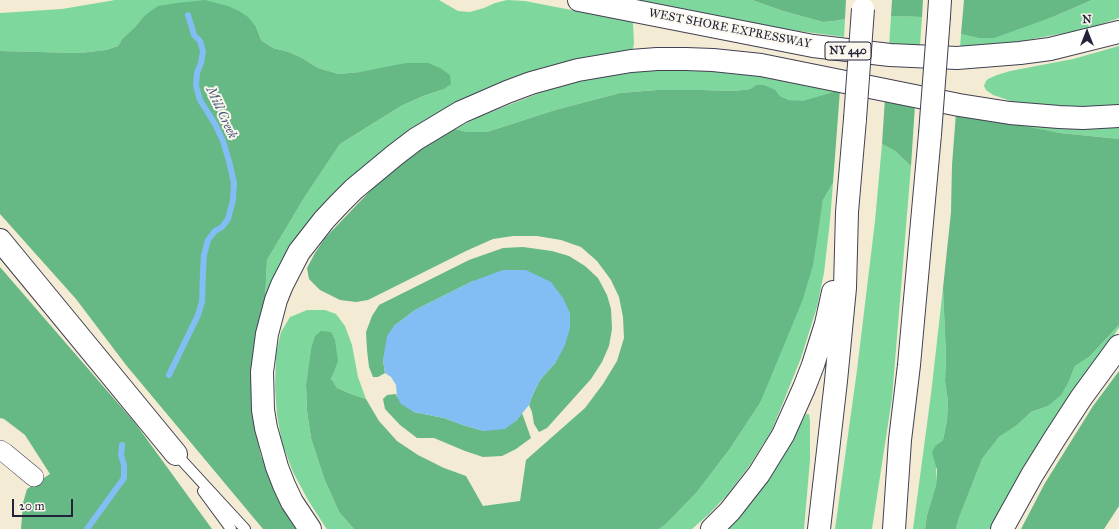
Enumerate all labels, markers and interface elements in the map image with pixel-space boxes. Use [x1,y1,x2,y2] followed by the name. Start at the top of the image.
[647,6,813,52] street label: WEST SHORE EXPRESSWAY
[1067,12,1107,52] north arrow
[1082,13,1092,26] text: N
[825,42,871,60] road number: NY 440
[202,84,240,142] water label: Mill Creek
[14,491,75,517] scale bar
[19,499,45,513] text: 20 m

